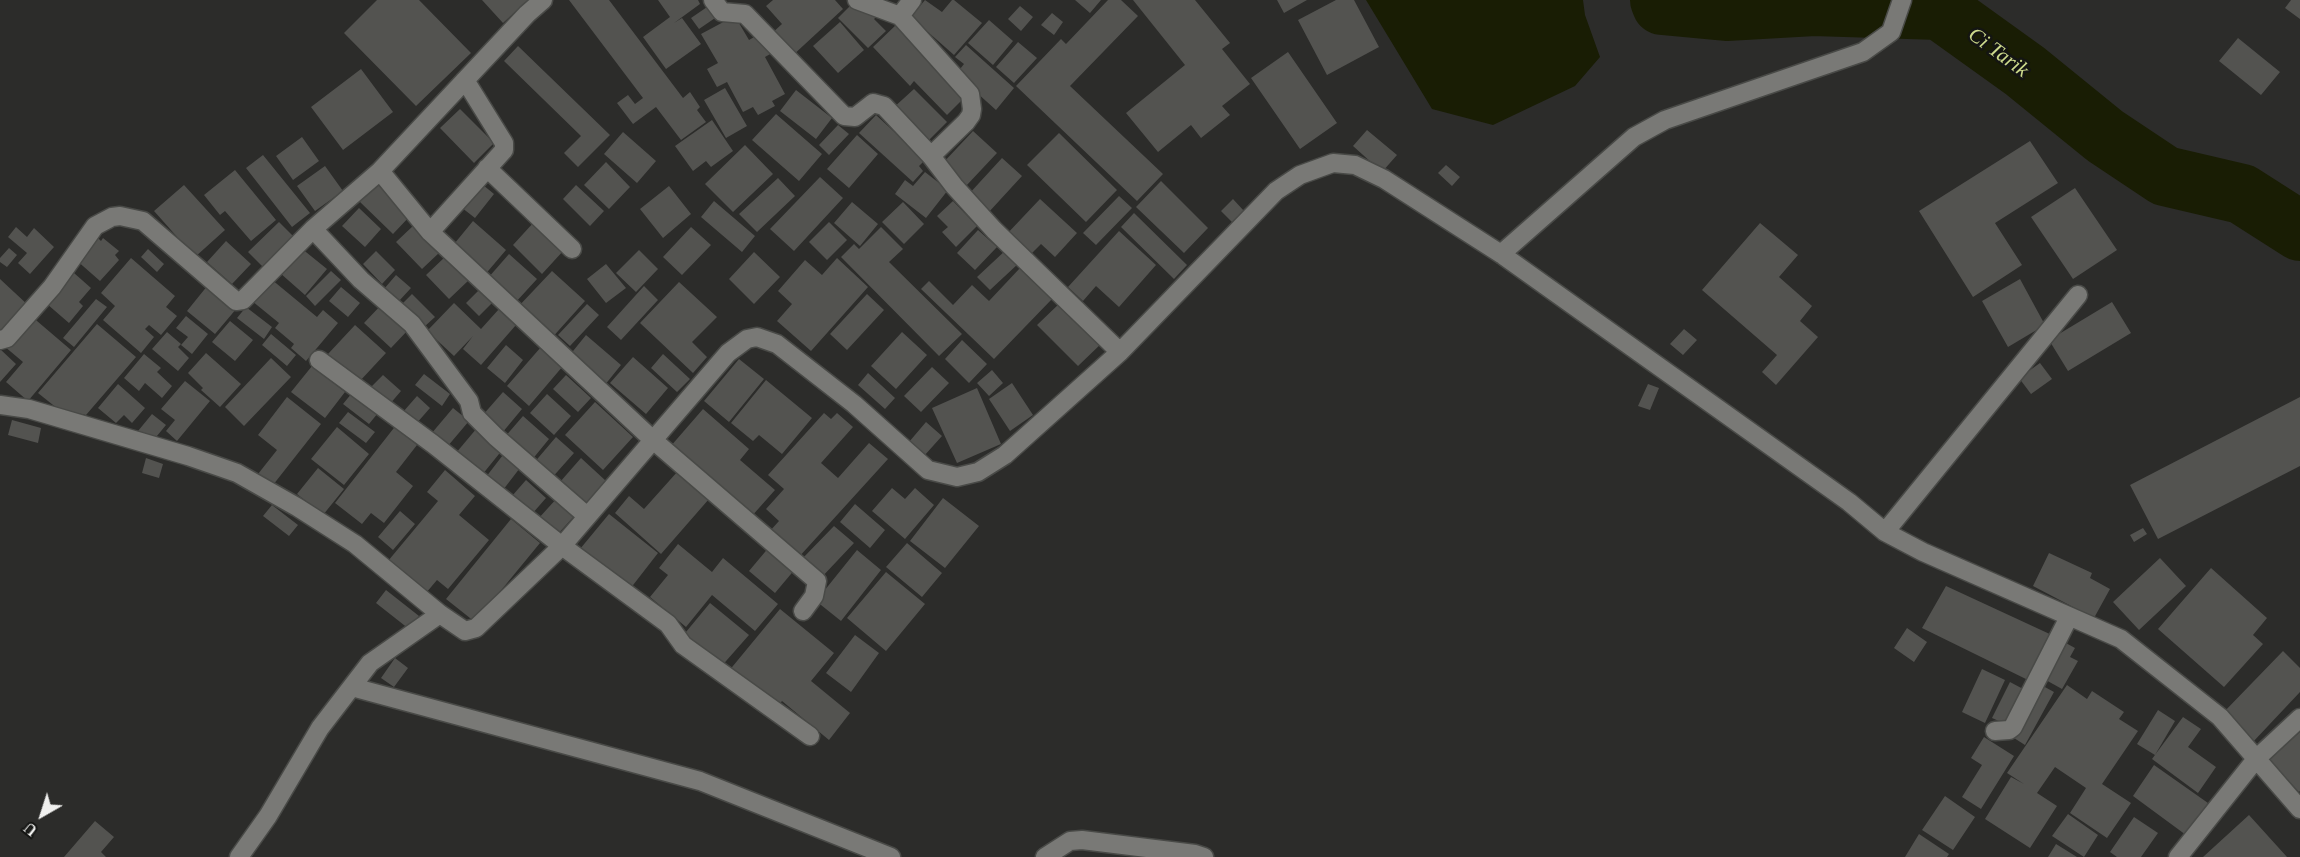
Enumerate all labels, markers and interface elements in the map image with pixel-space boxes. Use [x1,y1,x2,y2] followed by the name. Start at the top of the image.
[1963,23,2033,83] water label: Ci Tarik
[12,785,72,845] north arrow
[21,819,40,840] text: U

